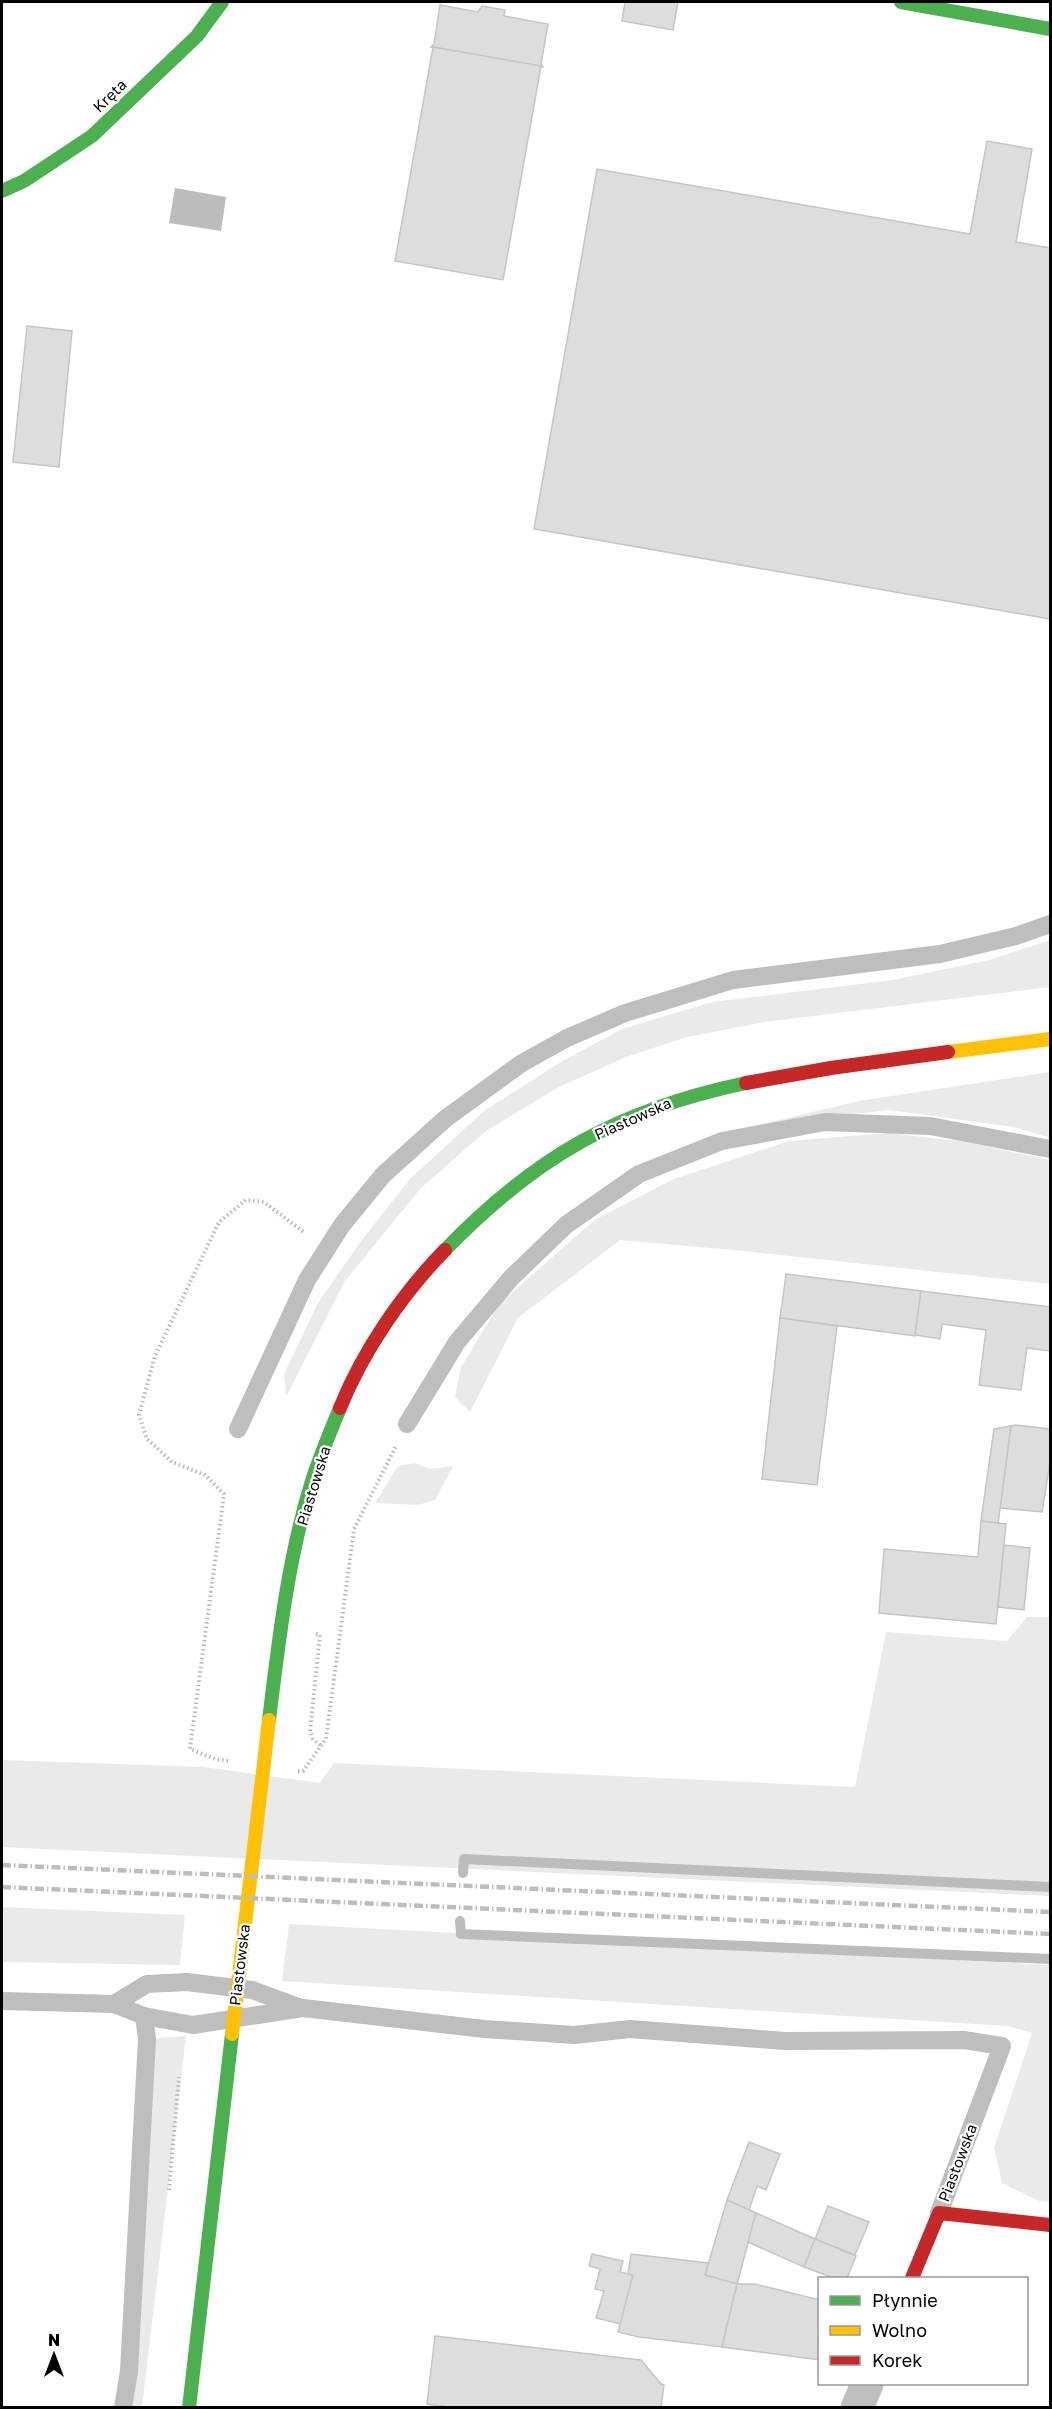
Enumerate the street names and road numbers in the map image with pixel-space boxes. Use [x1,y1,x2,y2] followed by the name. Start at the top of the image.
[89,75,130,115] street label: Kręta
[591,1093,674,1143] street label: Piastowska
[292,1444,334,1528] street label: Piastowska
[225,1923,253,2007] street label: Piastowska
[934,2121,980,2204] street label: Piastowska

